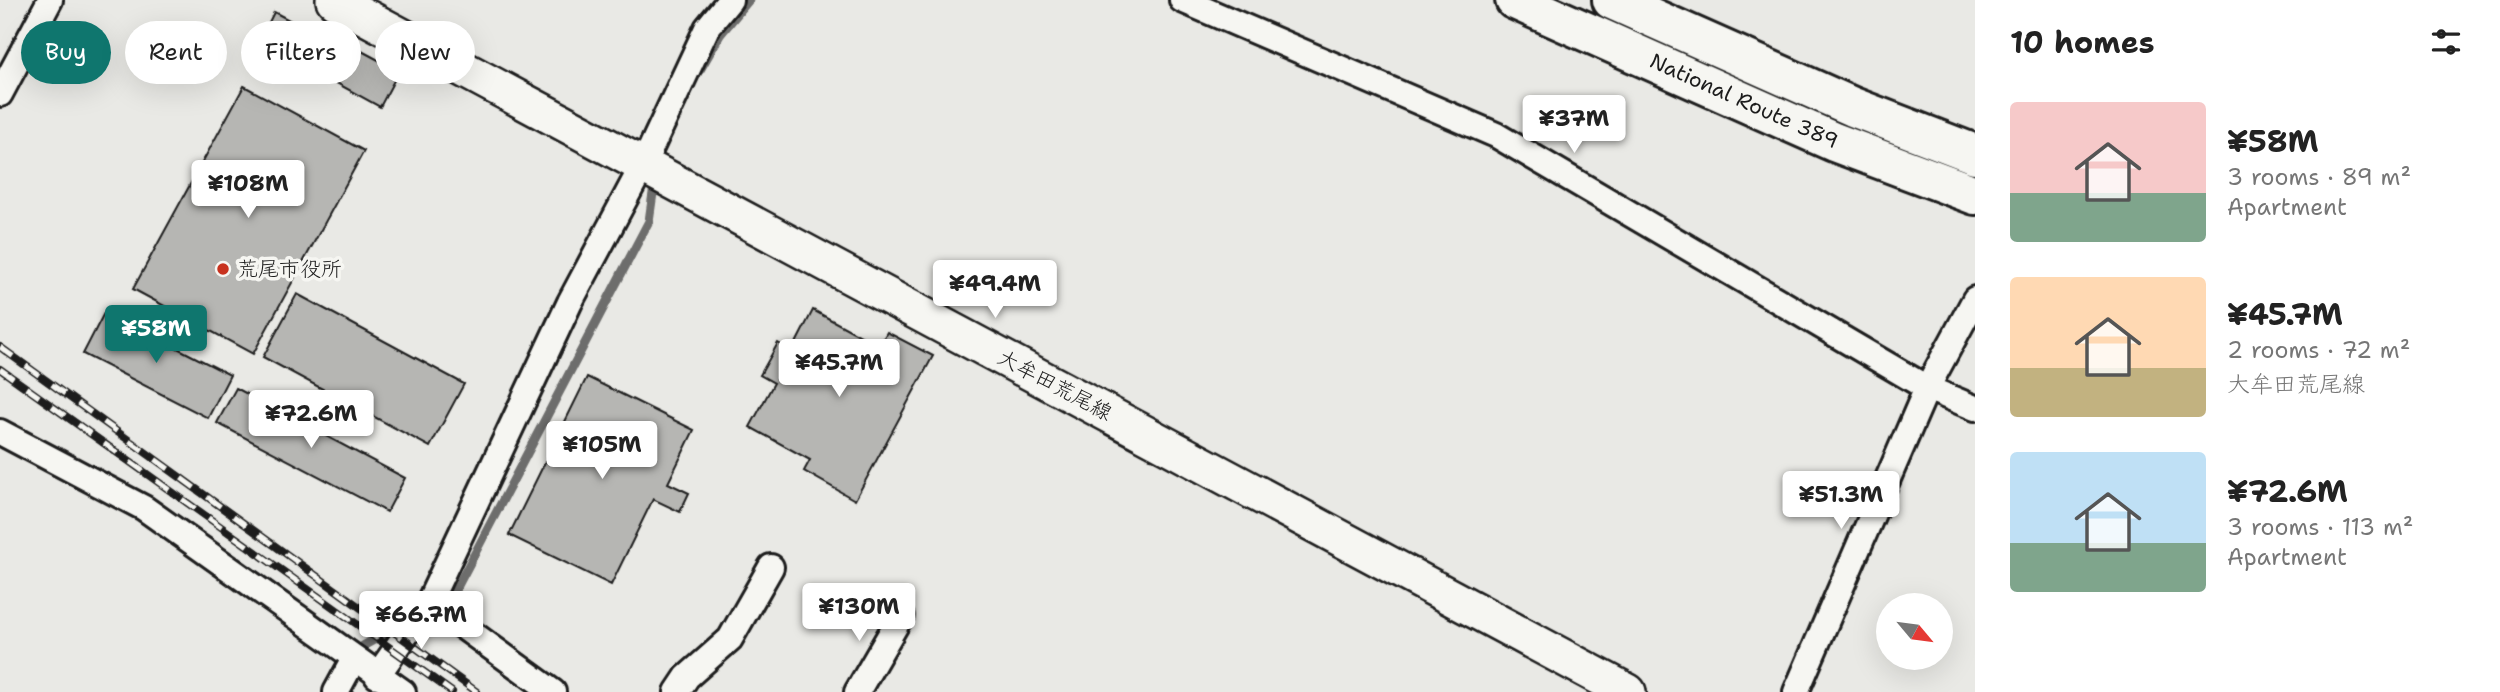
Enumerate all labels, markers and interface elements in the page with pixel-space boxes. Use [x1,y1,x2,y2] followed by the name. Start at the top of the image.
[21,21,111,84] chip: Buy
[125,21,227,84] chip: Rent
[241,21,361,84] chip: Filters
[375,21,475,84] chip: New
[2010,22,2155,63] text: 10 homes
[2427,23,2465,61] icon: filters
[1645,47,1843,155] street label: National Route 389
[1533,96,1615,155] pin: ¥37M
[1539,103,1609,133] text: ¥37M
[2227,121,2318,162] text: ¥58M
[2066,130,2150,214] icon: home
[199,160,297,220] pin: ¥108M
[2227,162,2411,192] text: 3 rooms · 89 m²
[207,168,289,198] text: ¥108M
[2227,192,2347,222] text: Apartment
[237,255,342,283] place label: 荒尾市役所
[938,260,1052,320] pin: ¥49.4M
[215,261,231,277] marker: 荒尾市役所
[949,268,1041,298] text: ¥49.4M
[2227,294,2343,335] text: ¥45.7M
[2066,305,2150,389] icon: home
[115,306,197,365] pin: ¥58M
[121,313,191,343] text: ¥58M
[2227,335,2410,365] text: 2 rooms · 72 m²
[782,340,896,399] pin: ¥45.7M
[993,343,1117,427] street label: 大牟田荒尾線
[795,347,883,377] text: ¥45.7M
[2227,369,2365,399] text: 大牟田荒尾線
[254,391,368,450] pin: ¥72.6M
[265,398,357,428] text: ¥72.6M
[553,421,651,481] pin: ¥105M
[562,429,642,459] text: ¥105M
[2227,471,2348,512] text: ¥72.6M
[1784,472,1898,531] pin: ¥51.3M
[1799,479,1884,509] text: ¥51.3M
[2066,480,2150,564] icon: home
[2227,512,2413,542] text: 3 rooms · 113 m²
[2227,542,2347,572] text: Apartment
[810,584,908,643] pin: ¥130M
[818,591,900,621] text: ¥130M
[364,592,478,651] pin: ¥66.7M
[1876,593,1953,670] north arrow
[1876,593,1953,670] map controls
[375,599,467,629] text: ¥66.7M

